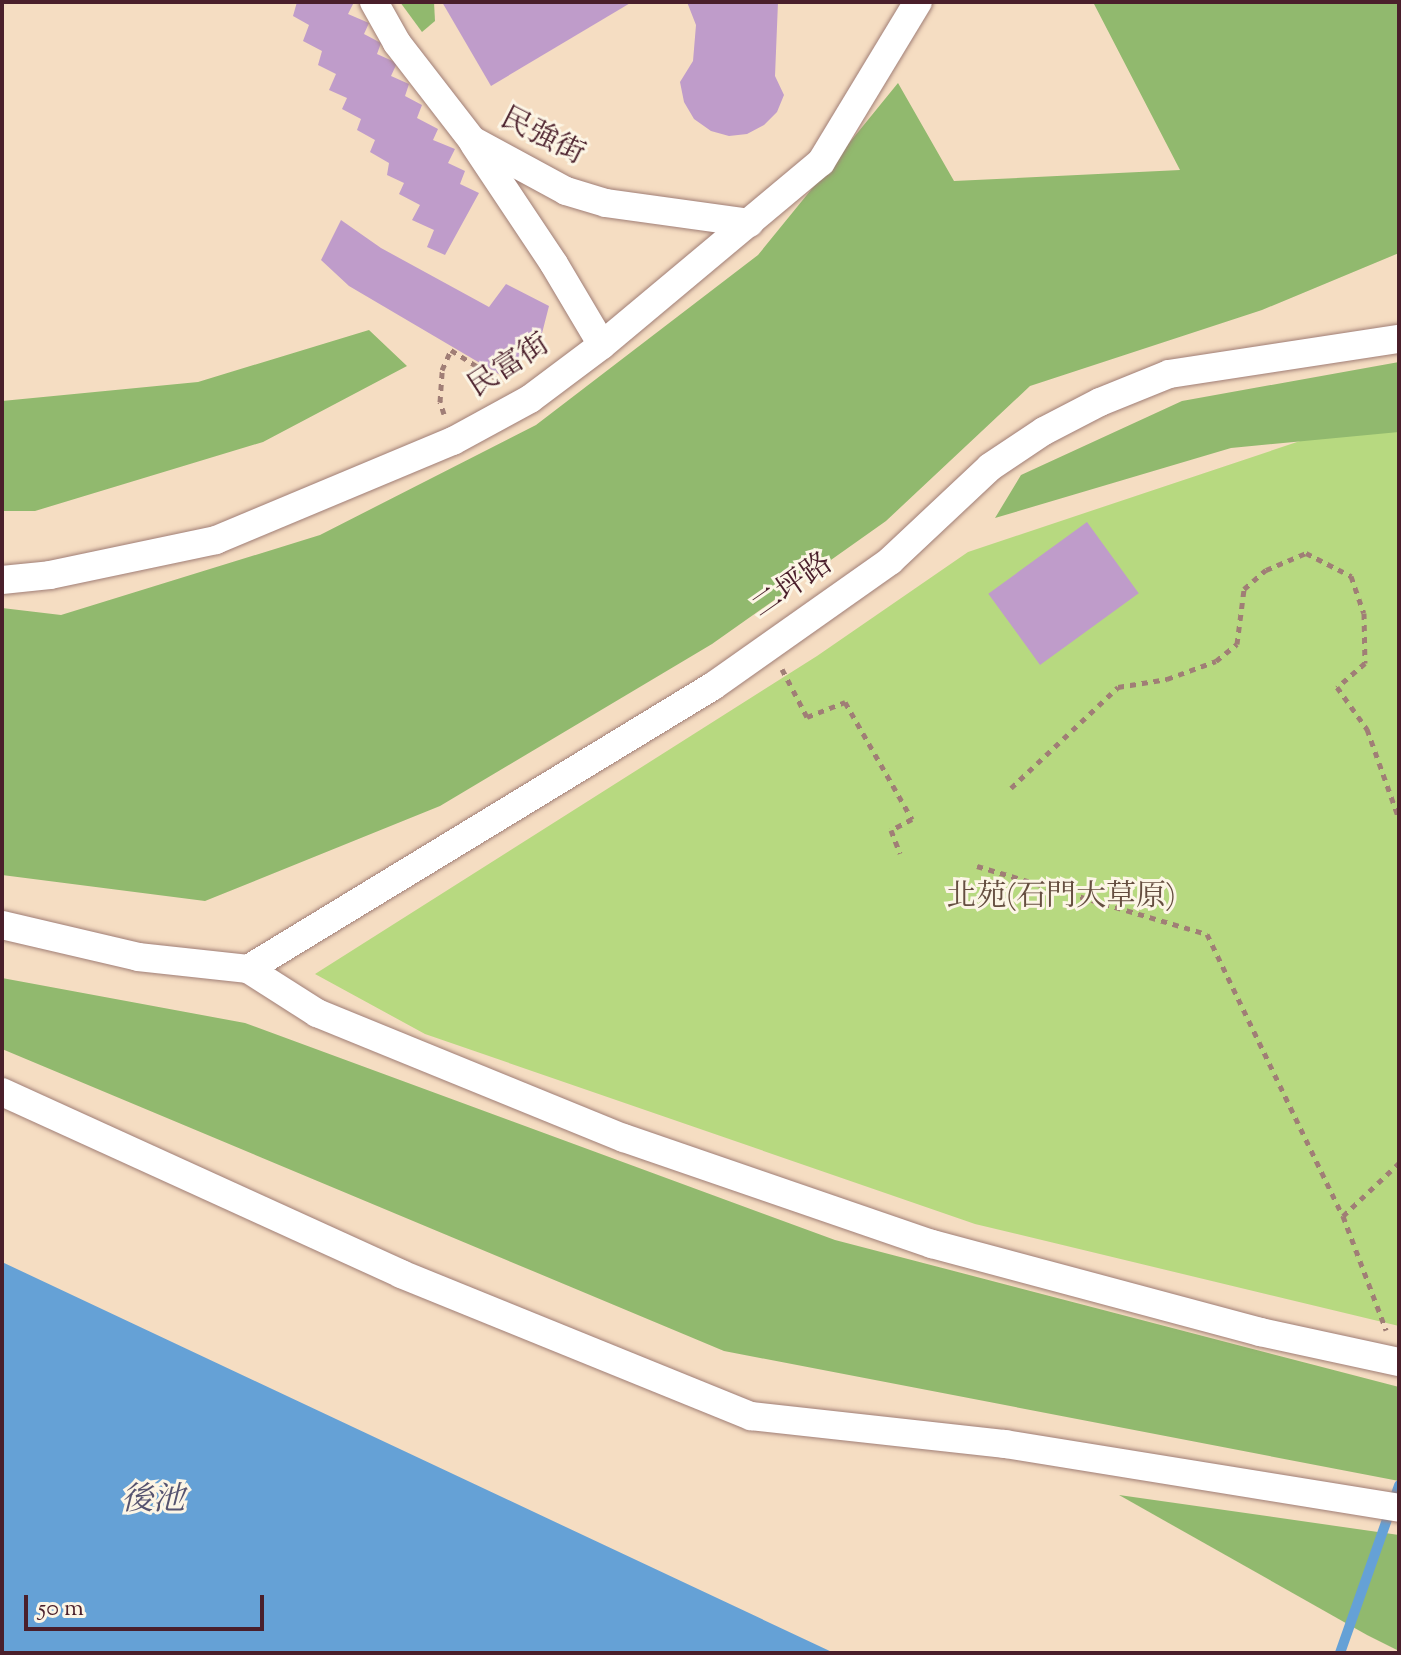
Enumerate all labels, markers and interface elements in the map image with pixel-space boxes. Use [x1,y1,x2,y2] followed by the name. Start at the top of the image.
[494,102,590,174] street label: 民強街
[462,327,558,407] street label: 民富街
[746,546,840,628] street label: 二坪路
[946,880,1176,916] park label: 北苑(石門大草原)
[121,1482,185,1520] water label: 後池
[28,1579,268,1629] scale bar
[38,1592,84,1626] text: 50 m

